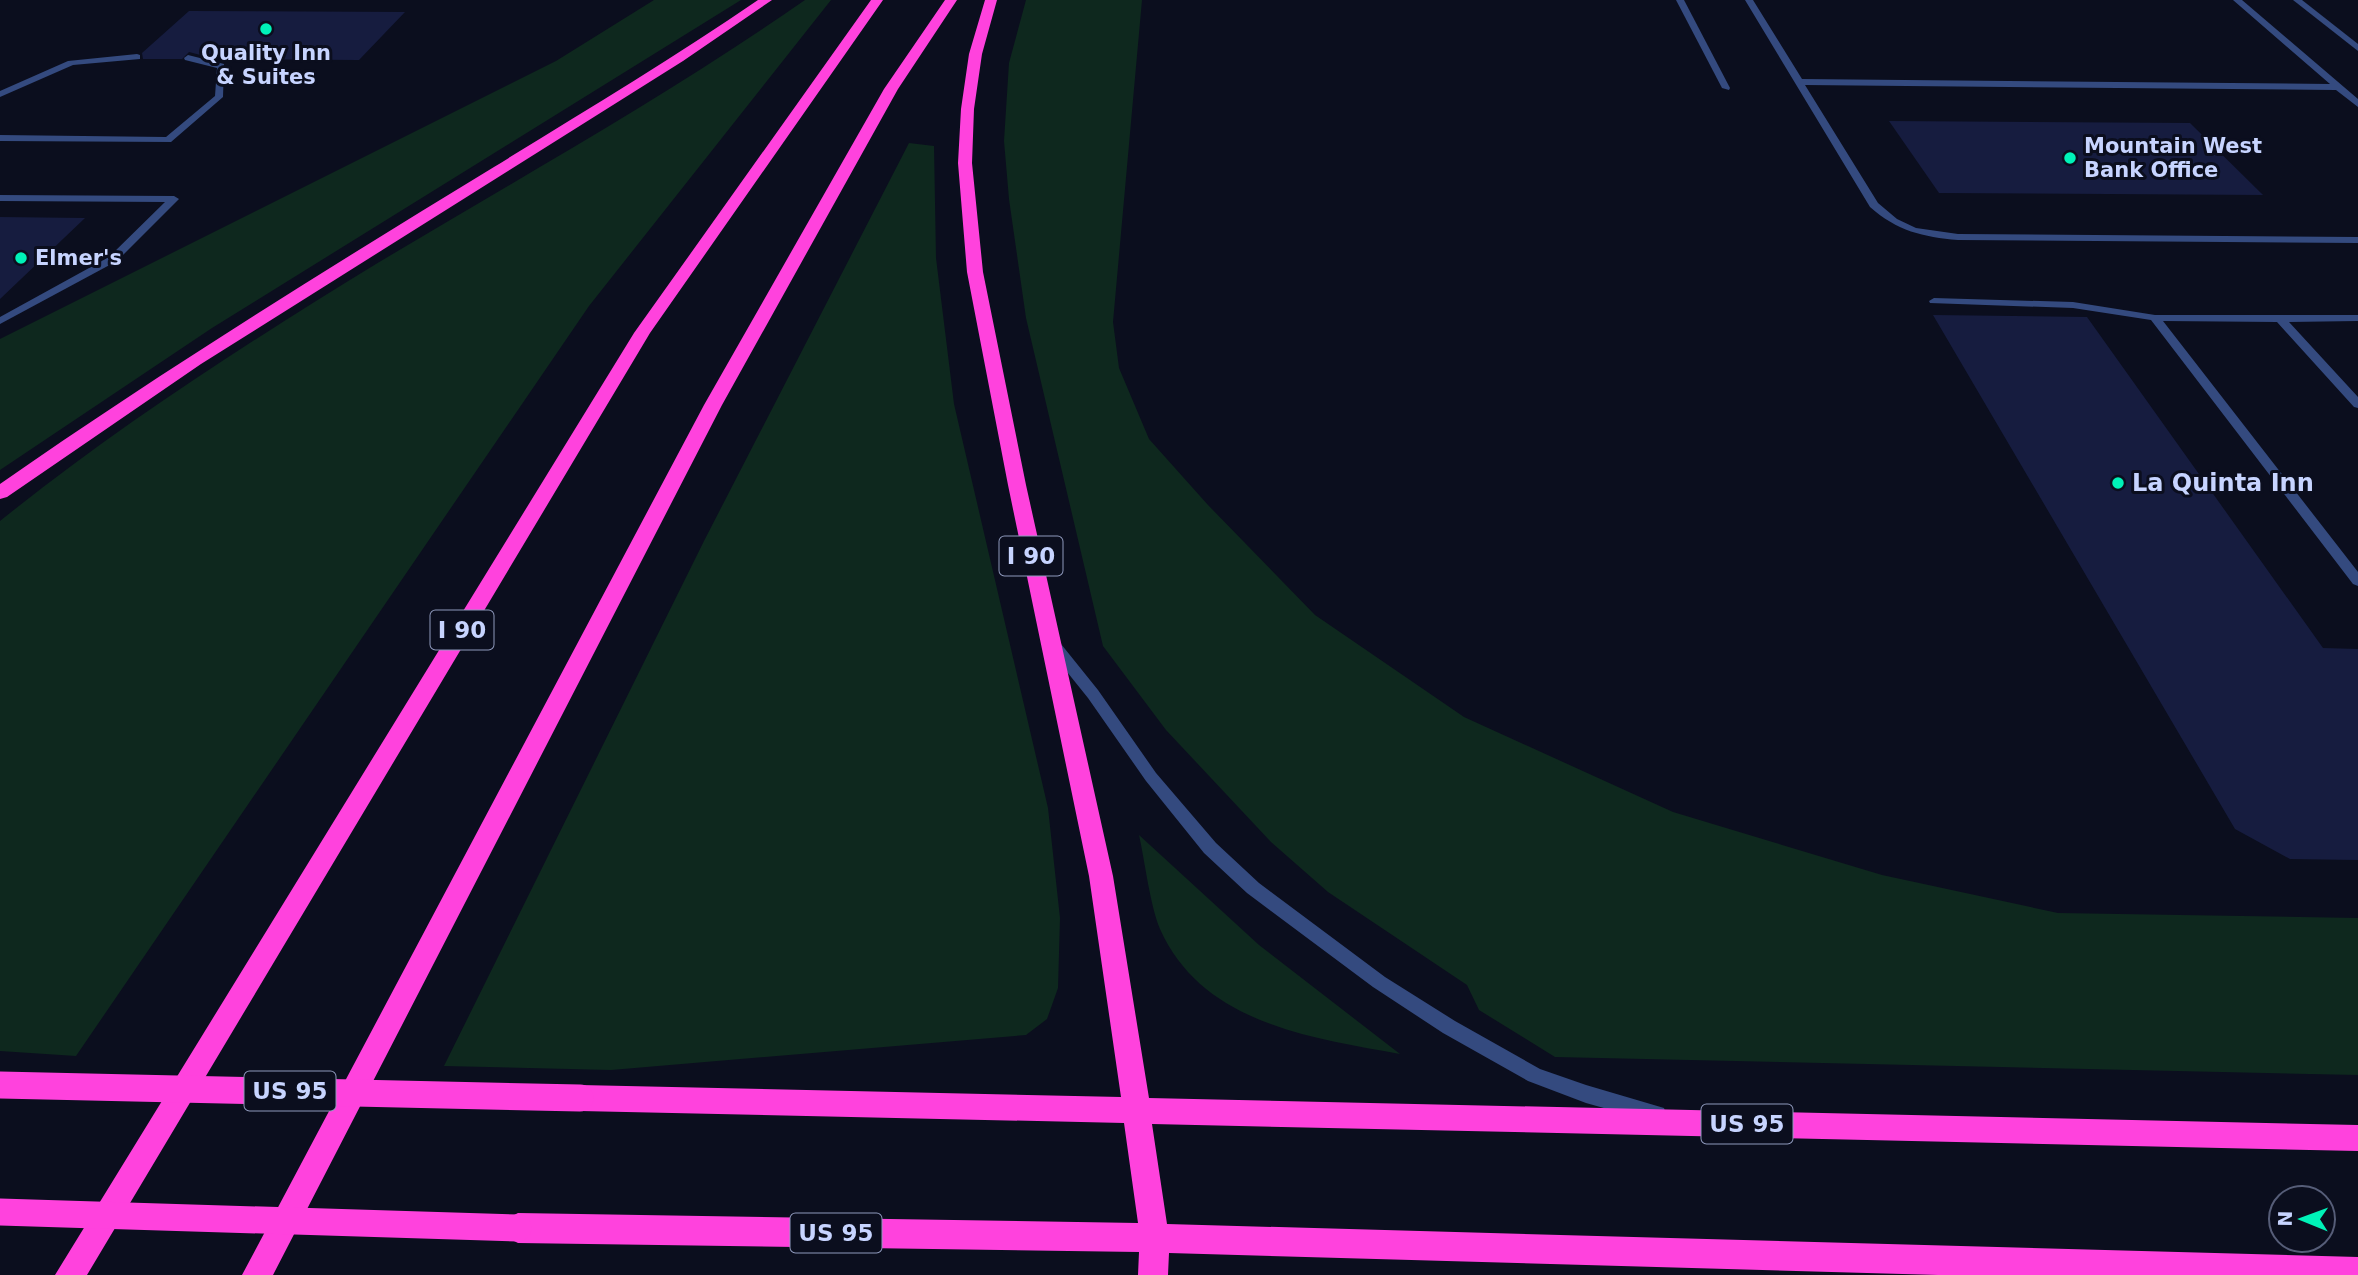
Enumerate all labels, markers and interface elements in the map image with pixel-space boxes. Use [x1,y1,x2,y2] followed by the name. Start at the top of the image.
[258,21,274,37] marker: Quality Inn & Suites
[201,41,331,89] place label: Quality Inn & Suites
[2084,134,2262,182] place label: Mountain West Bank Office
[2062,150,2078,166] marker: Mountain West Bank Office
[35,246,122,270] place label: Elmer's
[13,250,29,266] marker: Elmer's
[2132,469,2314,497] place label: La Quinta Inn
[2110,475,2126,491] marker: La Quinta Inn
[1000,536,1062,576] road number: I 90
[430,610,494,650] road number: I 90
[244,1072,336,1110] road number: US 95
[1702,1105,1792,1144] road number: US 95
[2267,1184,2337,1254] north arrow
[2274,1211,2296,1227] text: N
[790,1214,882,1252] road number: US 95

